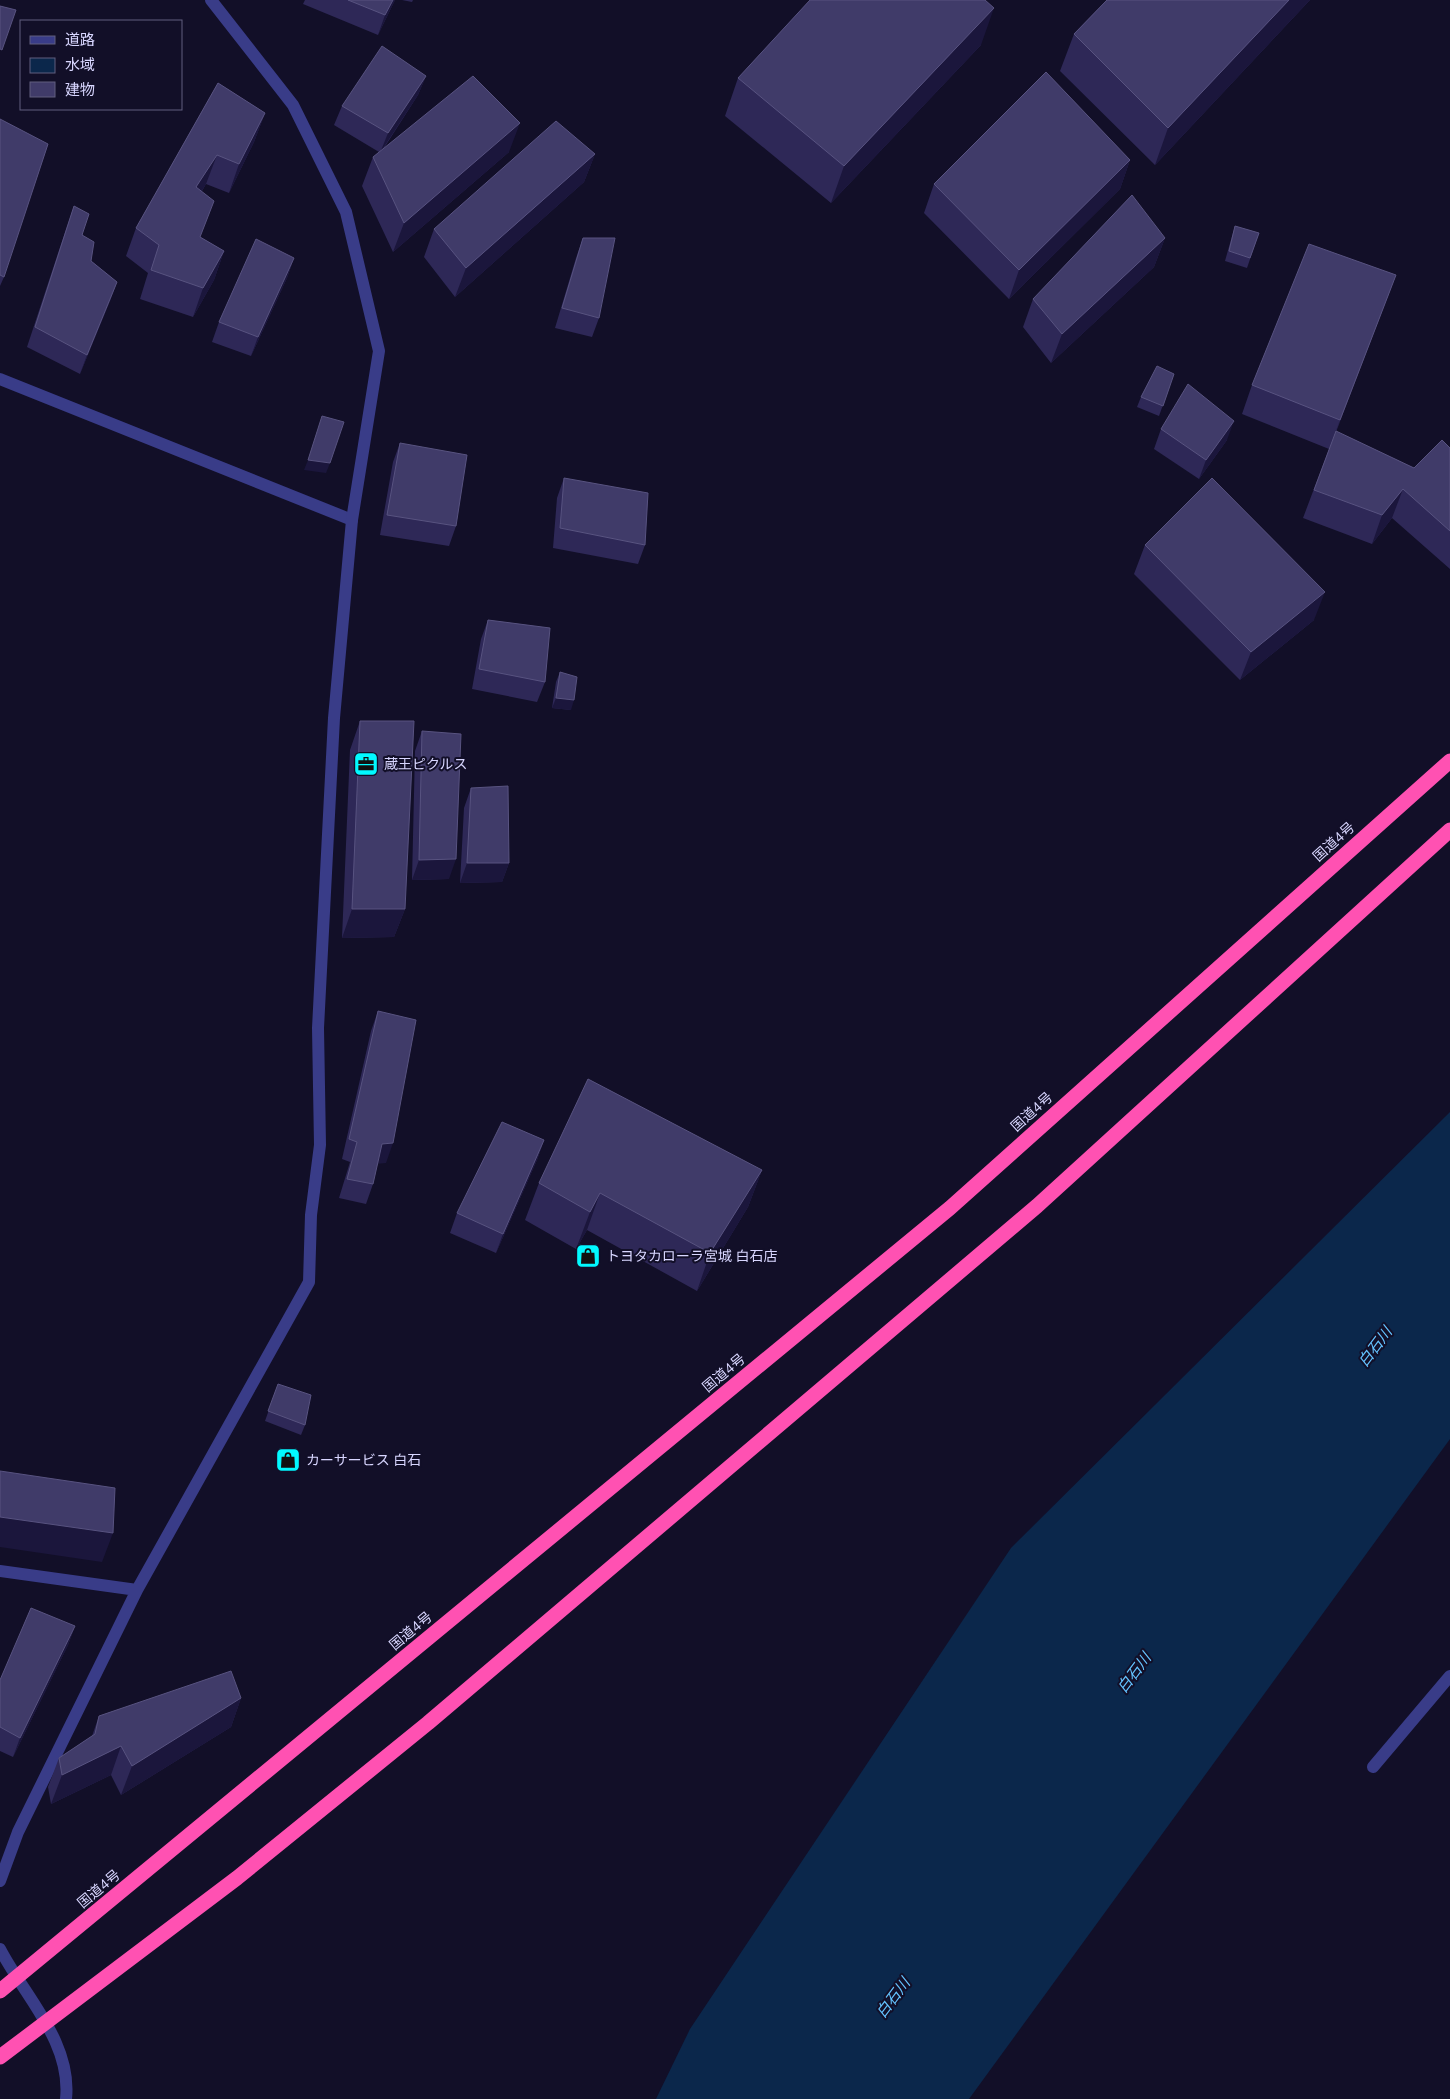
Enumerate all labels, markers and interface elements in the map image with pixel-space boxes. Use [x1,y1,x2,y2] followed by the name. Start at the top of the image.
[20,20,182,110] legend
[65,30,95,50] text: 道路
[65,55,95,75] text: 水域
[65,80,95,100] text: 建物
[353,751,379,777] office icon: 蔵王ピクルス
[384,755,468,774] place label: 蔵王ピクルス
[1309,818,1359,866] street label: 国道4号
[1007,1088,1057,1136] street label: 国道4号
[575,1243,601,1269] shop icon: トヨタカローラ宮城 白石店
[606,1247,778,1266] place label: トヨタカローラ宮城 白石店
[1353,1321,1398,1371] water label: 白石川
[699,1350,749,1396] street label: 国道4号
[275,1447,301,1473] shop icon: カーサービス 白石
[306,1451,421,1470] place label: カーサービス 白石
[386,1608,436,1654] street label: 国道4号
[1112,1647,1157,1697] water label: 白石川
[74,1866,124,1912] street label: 国道4号
[871,1972,916,2022] water label: 白石川

